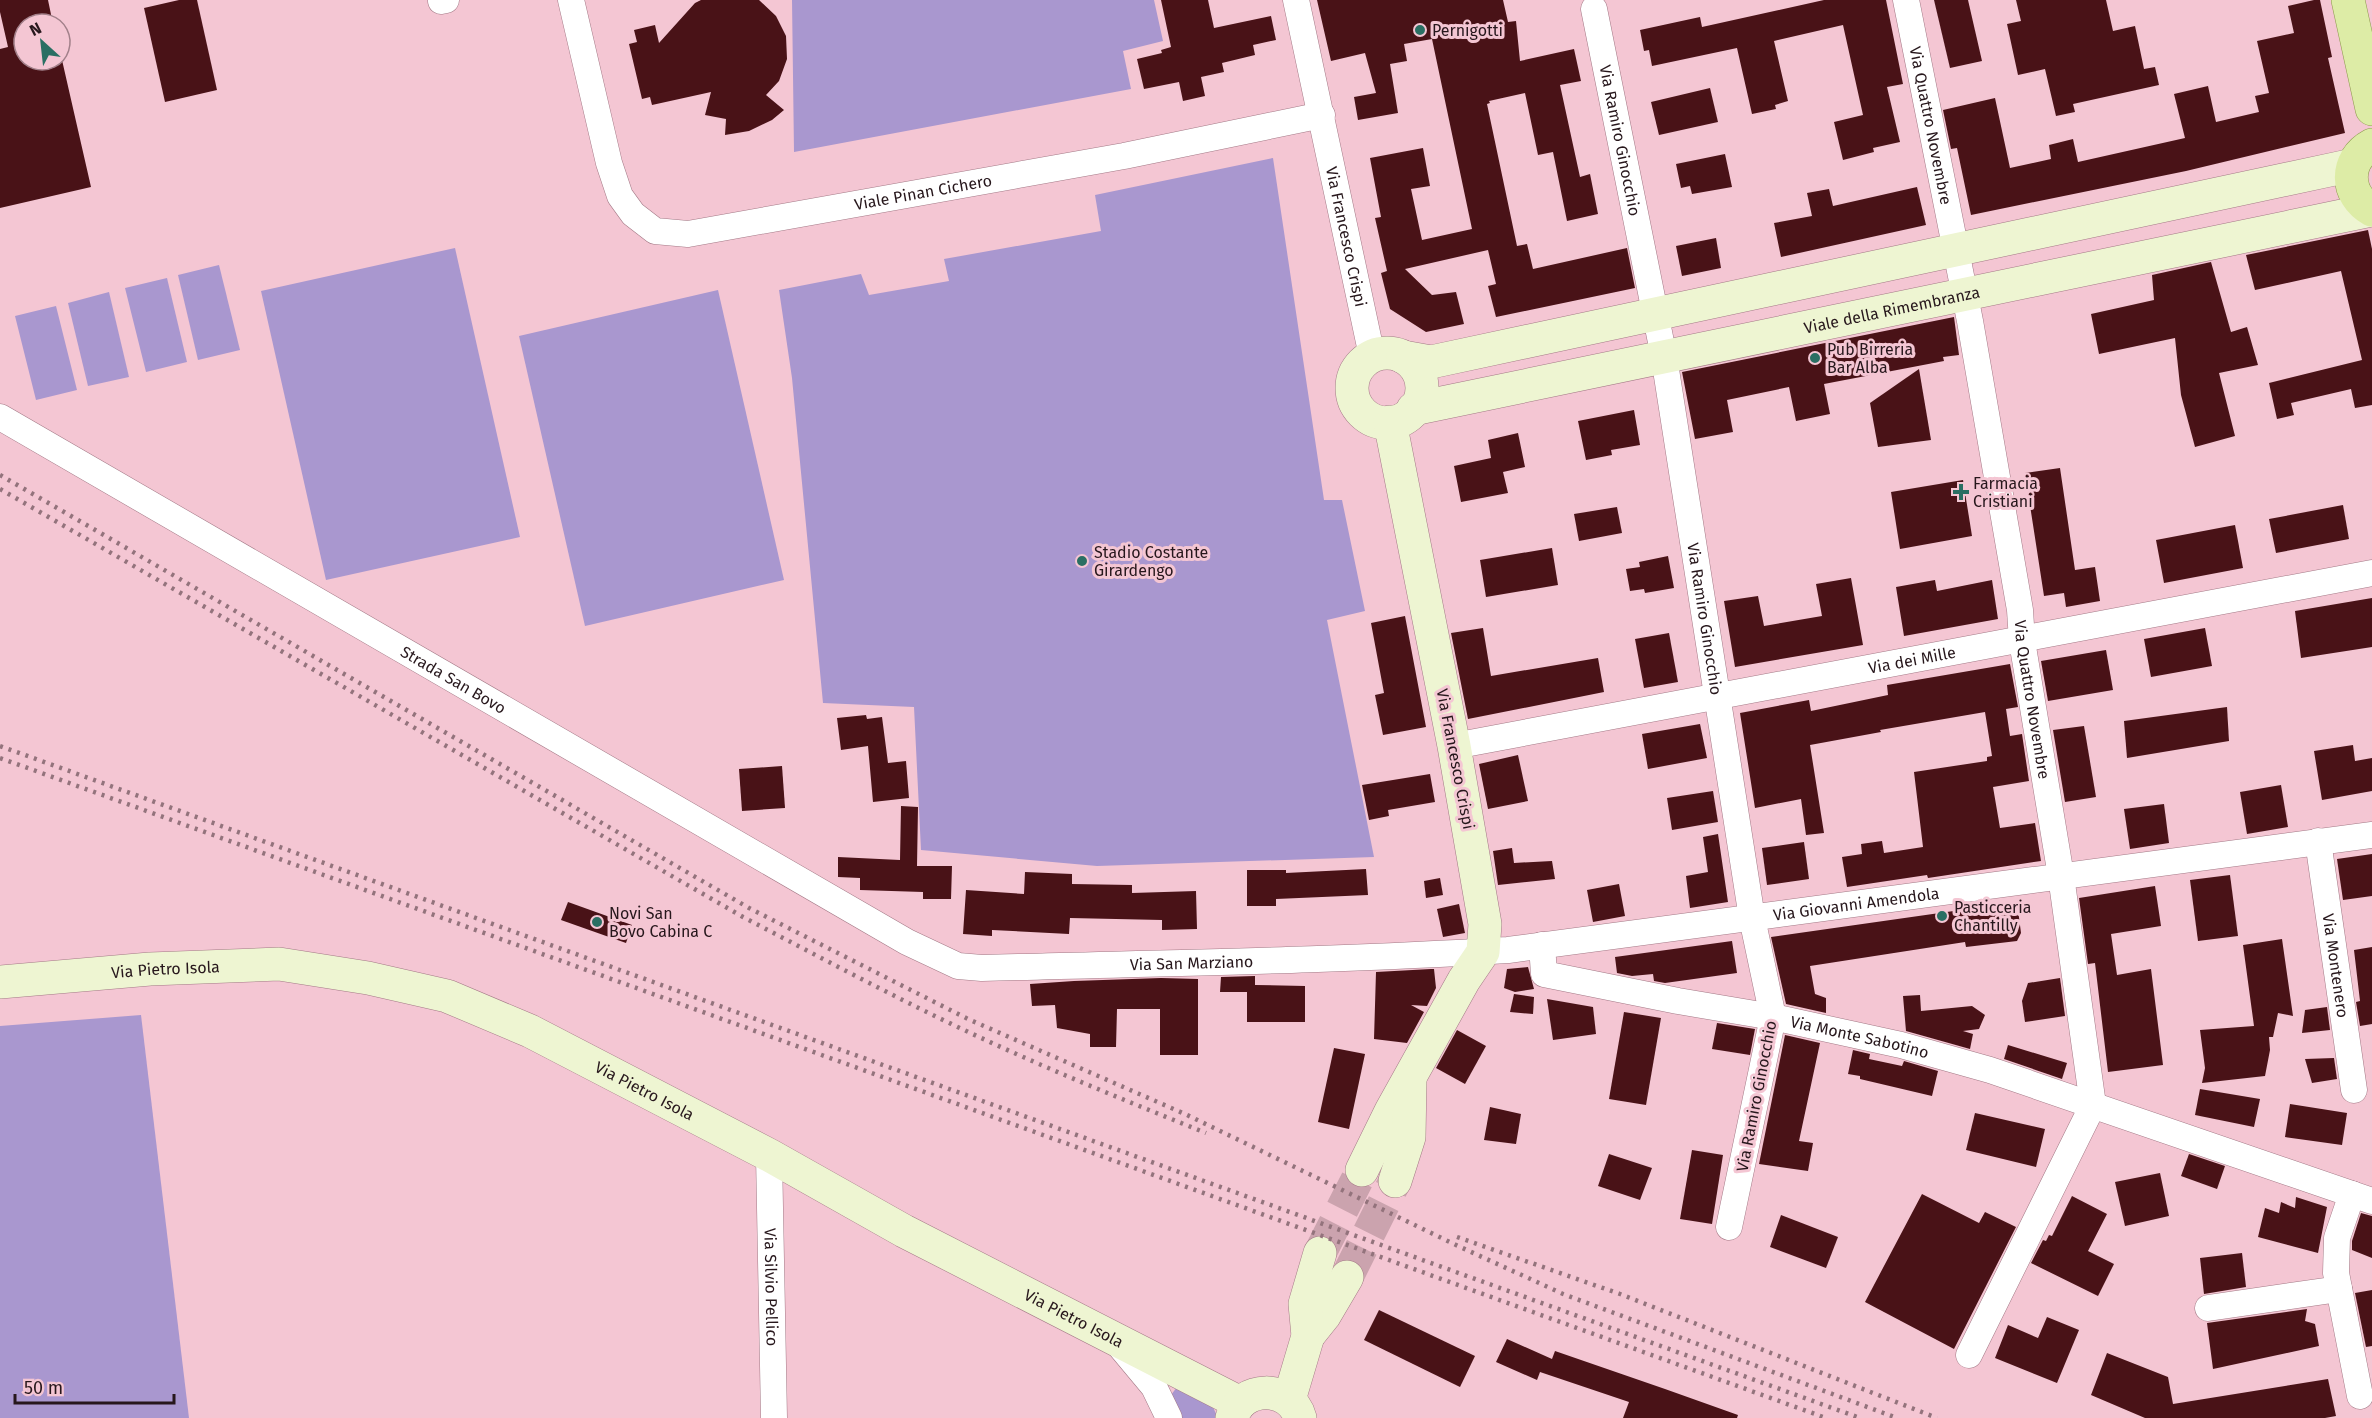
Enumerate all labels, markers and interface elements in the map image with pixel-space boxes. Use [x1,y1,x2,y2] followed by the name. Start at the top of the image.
[12,12,72,72] north arrow
[26,18,44,40] text: N
[1432,21,1503,40] place label: Pernigotti
[1413,23,1427,37] marker: Pernigotti
[1906,45,1956,206] street label: Via Quattro Novembre
[1595,63,1644,218] street label: Via Ramiro Ginocchio
[1322,165,1370,309] street label: Via Francesco Crispi
[853,171,993,214] street label: Viale Pinan Cichero
[1802,283,1982,338] street label: Viale della Rimembranza
[1827,340,1913,377] place label: Pub Birreria Bar Alba
[1808,351,1822,365] marker: Pub Birreria Bar Alba
[1973,474,2038,511] place label: Farmacia Cristiani
[1954,485,1968,499] marker: Farmacia Cristiani
[1683,541,1726,696] street label: Via Ramiro Ginocchio
[1094,543,1208,580] place label: Stadio Costante Girardengo
[1075,554,1089,568] marker: Stadio Costante Girardengo
[2011,619,2054,780] street label: Via Quattro Novembre
[397,642,509,718] street label: Strada San Bovo
[1867,643,1957,678] street label: Via dei Mille
[1433,687,1478,831] street label: Via Francesco Crispi
[1772,884,1940,925] street label: Via Giovanni Amendola
[1954,898,2032,935] place label: Pasticceria Chantilly
[609,904,712,941] place label: Novi San Bovo Cabina C
[1935,909,1949,923] marker: Pasticceria Chantilly
[2319,912,2352,1019] street label: Via Montenero
[590,915,604,929] marker: Novi San Bovo Cabina C
[1130,952,1254,974] street label: Via San Marziano
[110,957,220,982] street label: Via Pietro Isola
[1789,1012,1931,1062] street label: Via Monte Sabotino
[1733,1019,1780,1173] street label: Via Ramiro Ginocchio
[592,1057,697,1124] street label: Via Pietro Isola
[760,1228,782,1346] street label: Via Silvio Pellico
[1021,1285,1127,1352] street label: Via Pietro Isola
[15,1367,174,1405] scale bar
[24,1377,63,1399] text: 50 m

